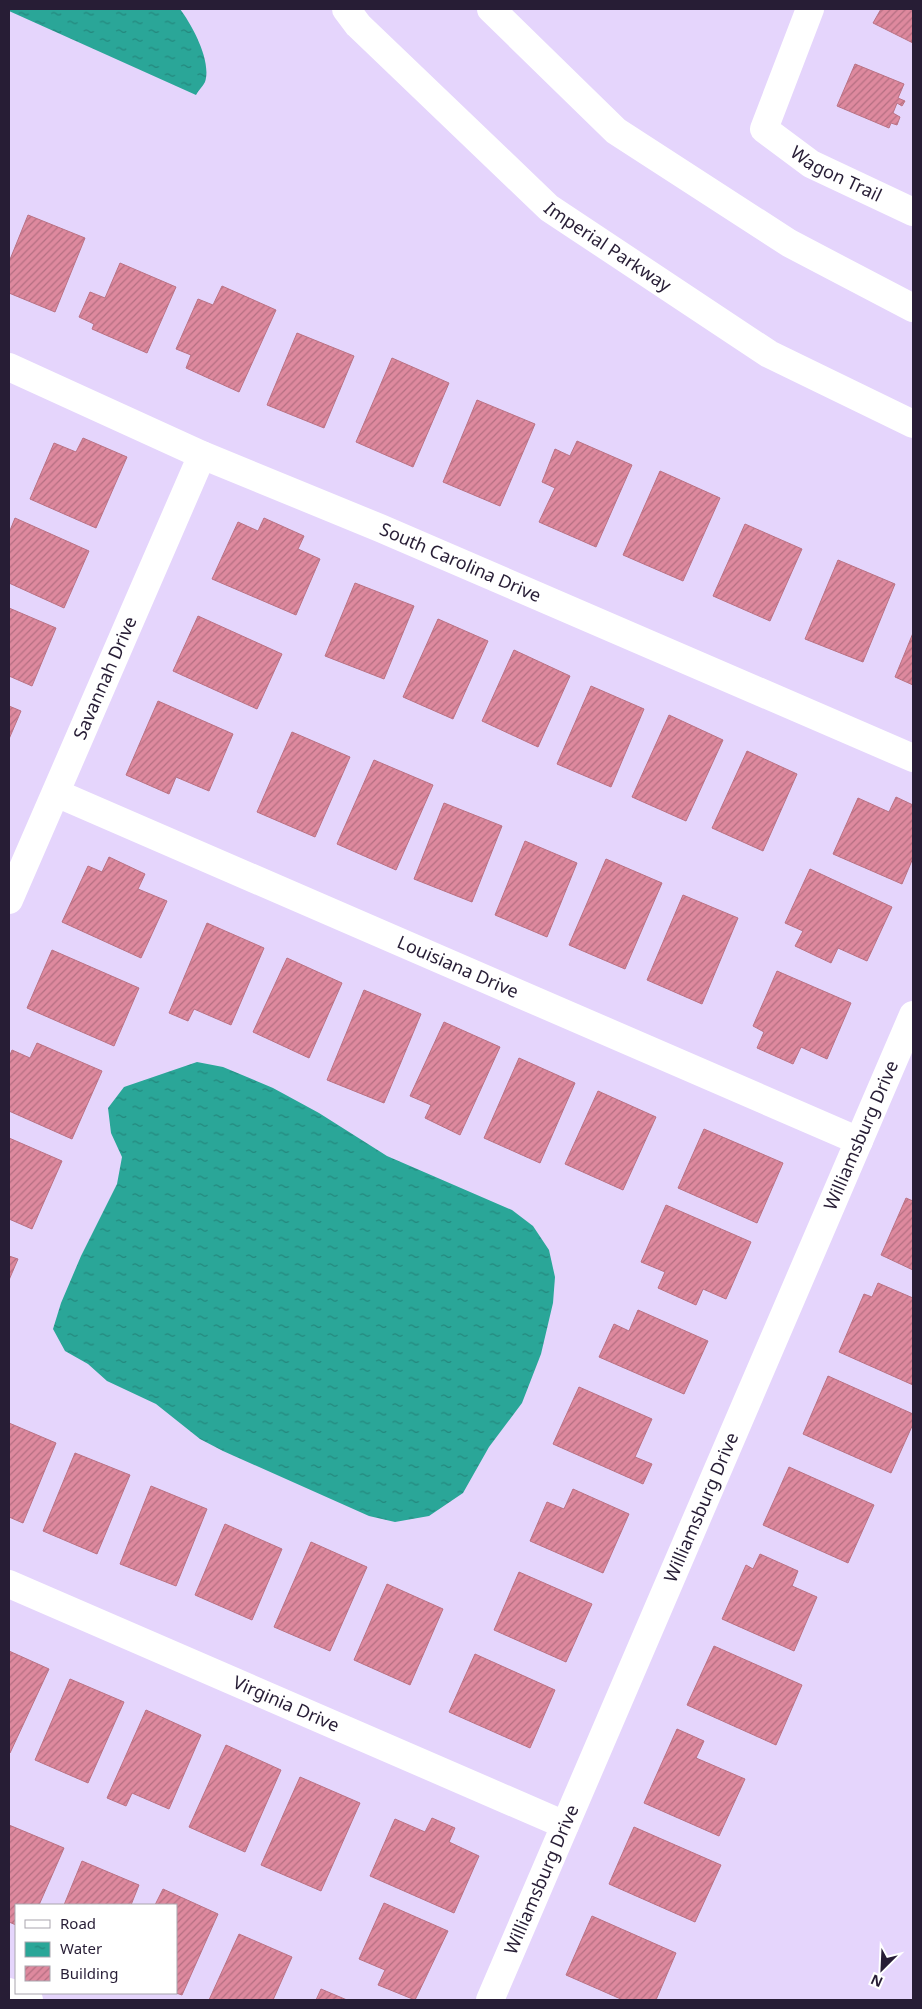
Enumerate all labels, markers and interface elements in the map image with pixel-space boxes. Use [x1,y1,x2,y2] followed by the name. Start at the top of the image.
[786,140,886,207] street label: Wagon Trail
[539,196,677,297] street label: Imperial Parkway
[376,516,545,607] street label: South Carolina Drive
[67,612,142,743] street label: Savannah Drive
[394,929,523,1003] street label: Louisiana Drive
[818,1056,903,1214] street label: Williamsburg Drive
[658,1429,743,1586] street label: Williamsburg Drive
[230,1670,343,1737] street label: Virginia Drive
[498,1801,584,1958] street label: Williamsburg Drive
[15,1904,178,1994] legend
[60,1913,96,1933] text: Road
[60,1938,102,1958] text: Water
[857,1944,907,1994] north arrow
[60,1963,118,1983] text: Building
[867,1970,886,1992] text: N

